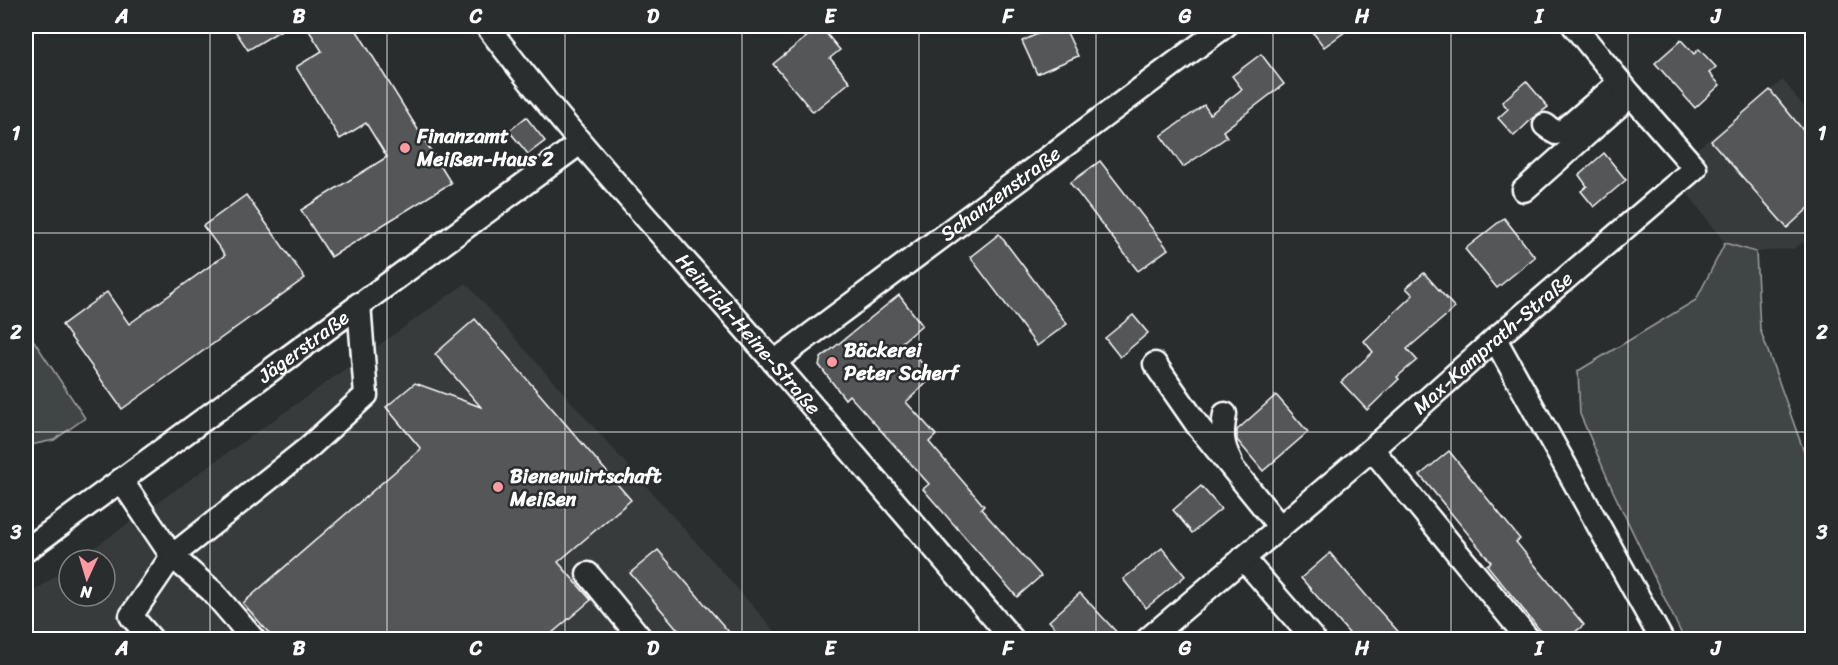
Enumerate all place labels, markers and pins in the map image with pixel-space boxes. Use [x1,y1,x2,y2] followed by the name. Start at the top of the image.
[416,119,554,177] place label: Finanzamt Meißen-Haus 2
[398,141,412,155] marker: Finanzamt Meißen-Haus 2
[844,333,961,391] place label: Bäckerei Peter Scherf
[825,355,839,369] marker: Bäckerei Peter Scherf
[509,459,663,517] place label: Bienenwirtschaft Meißen
[491,480,505,494] marker: Bienenwirtschaft Meißen

